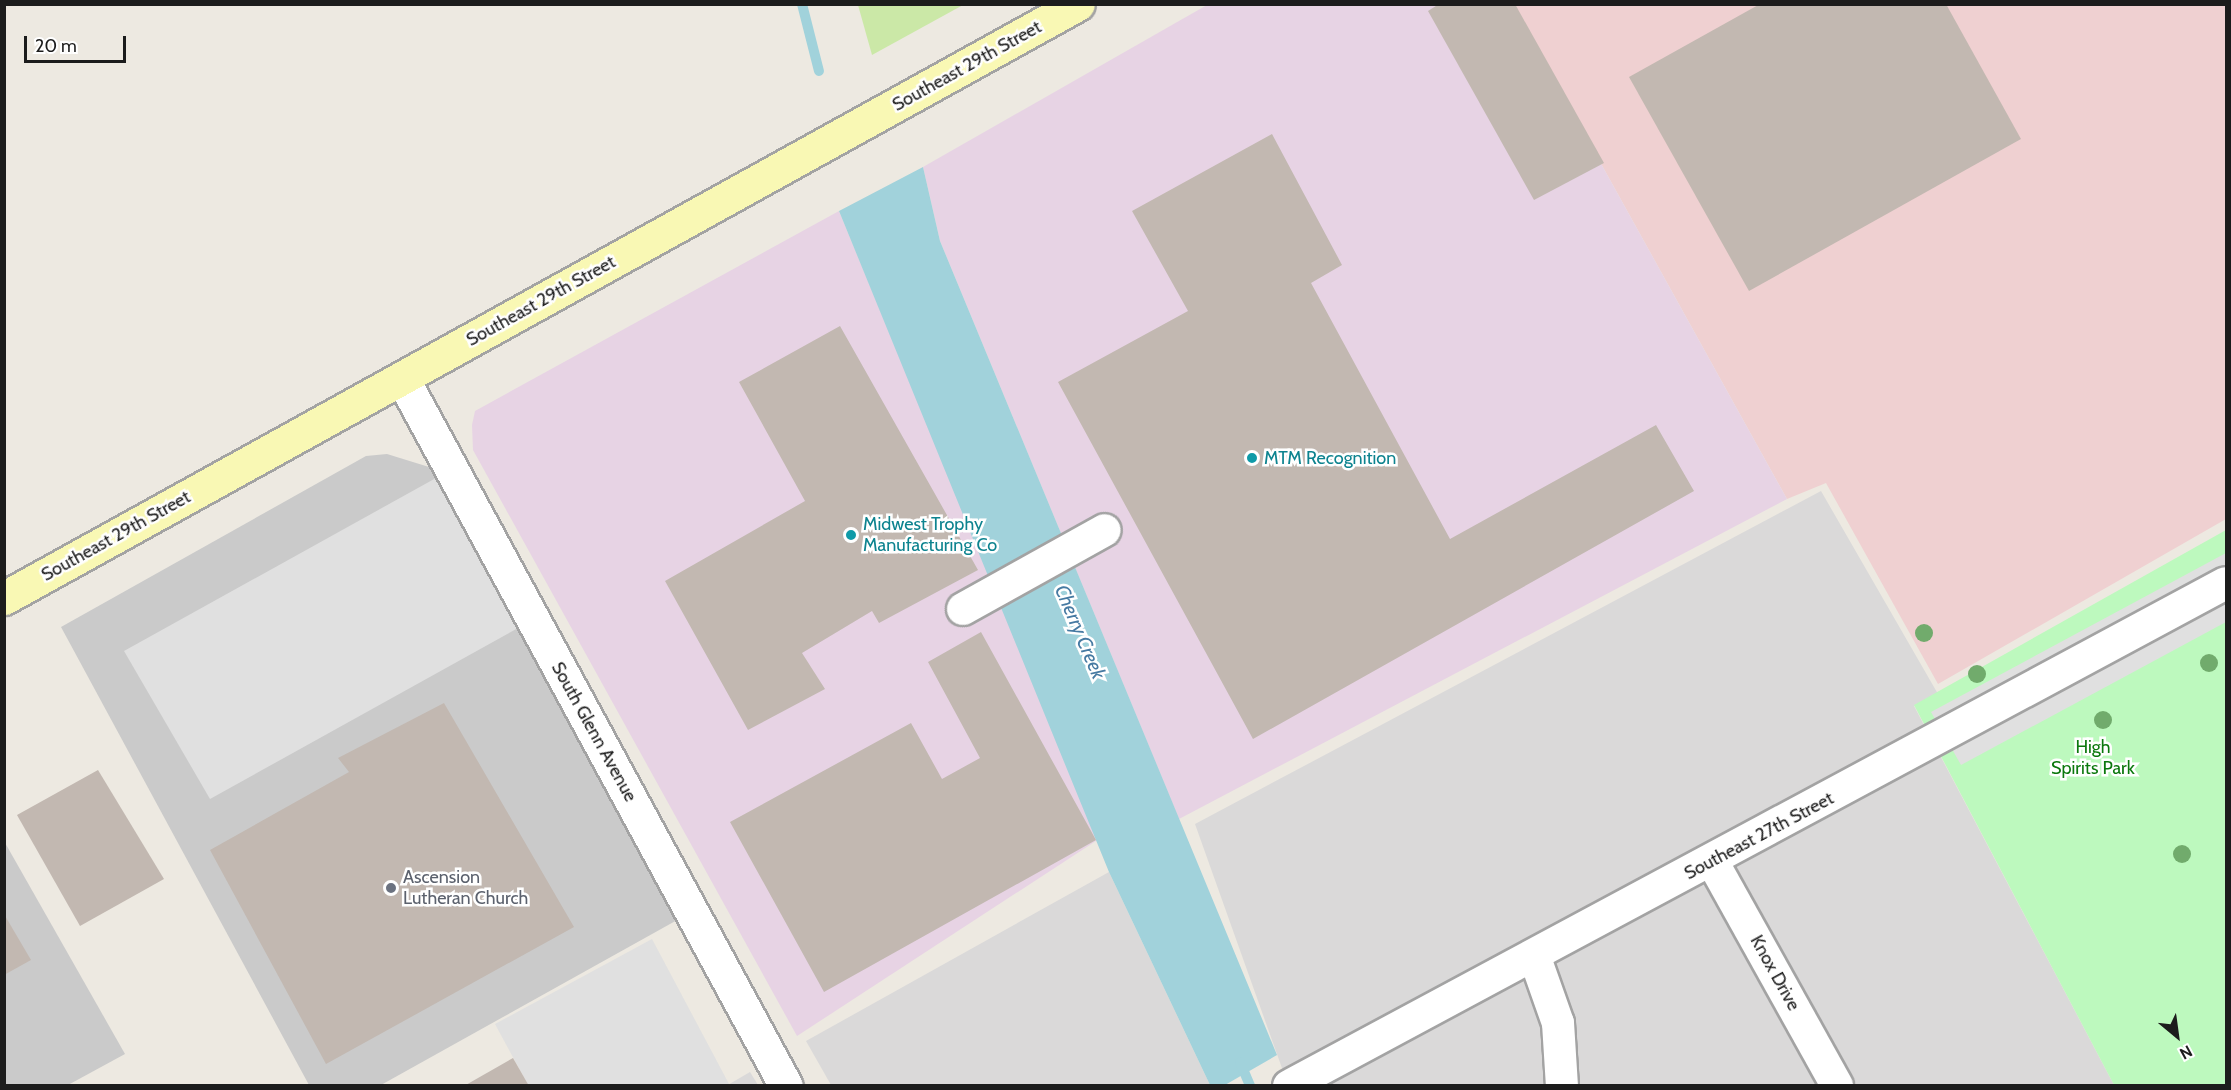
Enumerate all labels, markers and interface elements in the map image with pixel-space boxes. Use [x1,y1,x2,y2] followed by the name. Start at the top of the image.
[889,16,1045,116] street label: Southeast 29th Street
[27,24,129,62] scale bar
[35,35,77,57] text: 20 m
[463,251,619,351] street label: Southeast 29th Street
[1264,447,1396,469] place label: MTM Recognition
[1245,451,1259,465] marker: MTM Recognition
[38,486,194,586] street label: Southeast 29th Street
[863,514,997,556] place label: Midwest Trophy Manufacturing Co
[844,528,858,542] marker: Midwest Trophy Manufacturing Co
[1049,581,1111,683] water label: Cherry Creek
[547,658,641,806] street label: South Glenn Avenue
[2051,737,2135,780] park label: High Spirits Park
[1681,788,1837,884] street label: Southeast 27th Street
[403,867,528,910] place label: Ascension Lutheran Church
[384,881,398,895] marker: Ascension Lutheran Church
[1745,932,1805,1014] street label: Knox Drive
[2147,1006,2207,1066] north arrow
[2176,1041,2196,1063] text: N

